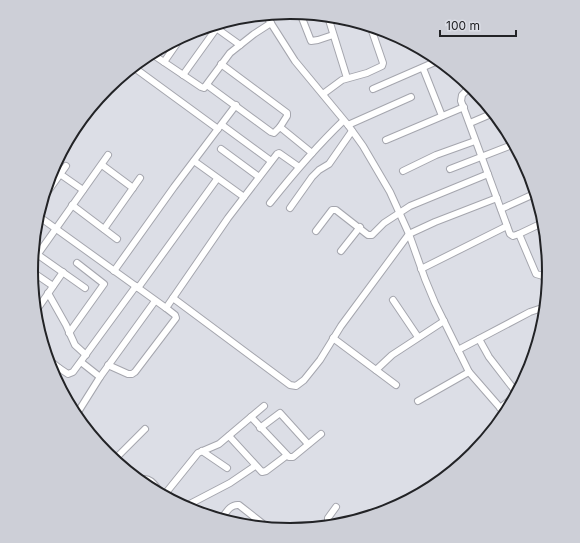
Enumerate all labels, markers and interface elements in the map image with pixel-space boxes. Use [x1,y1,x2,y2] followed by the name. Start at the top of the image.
[440,12,516,38] scale bar
[446,18,480,33] text: 100 m

